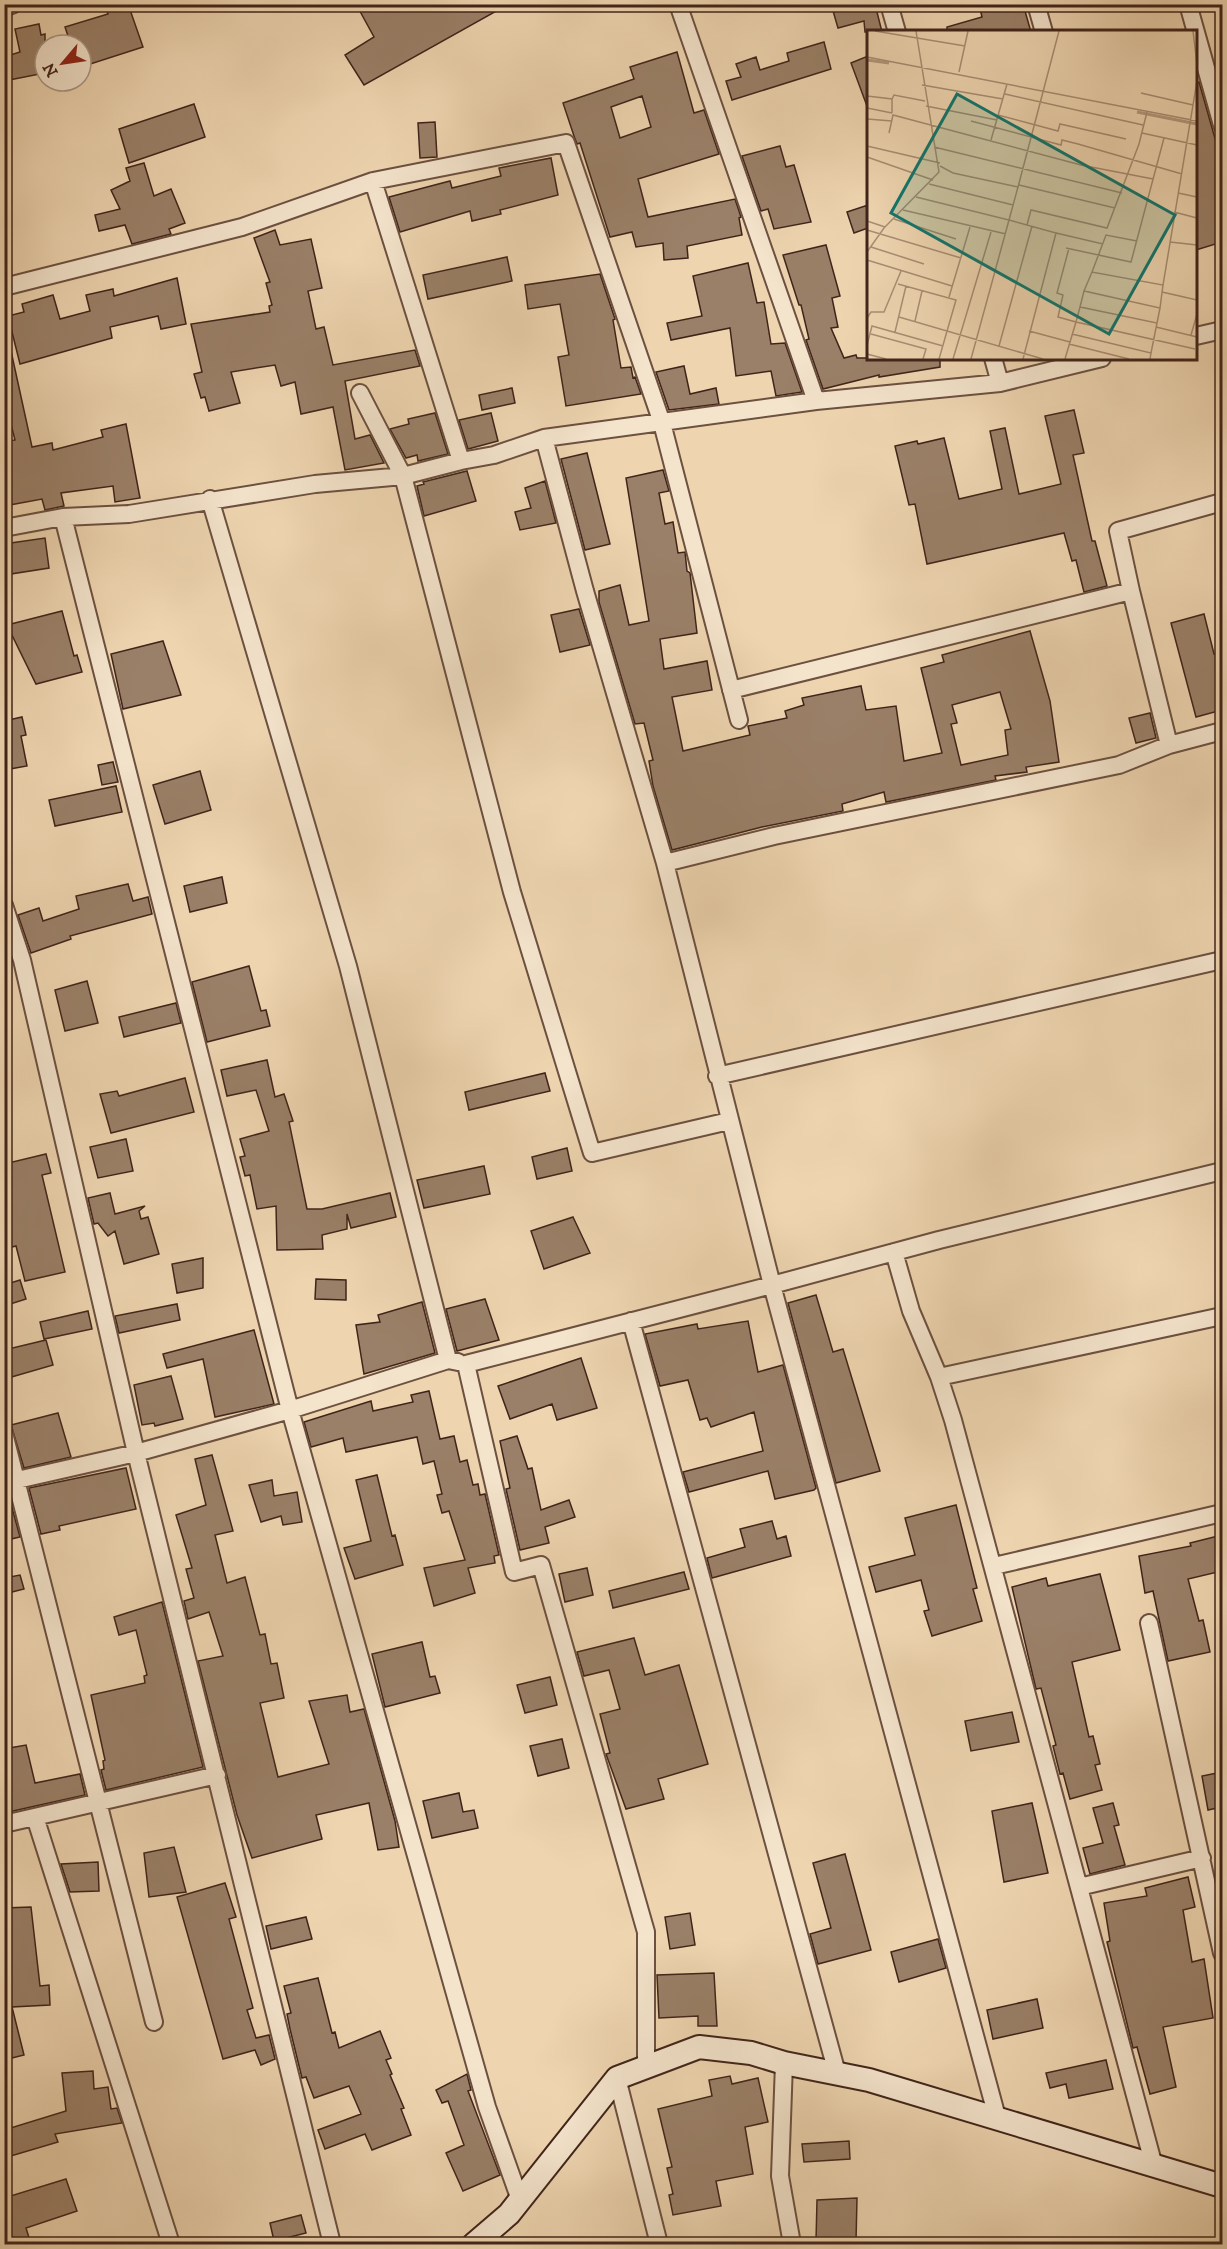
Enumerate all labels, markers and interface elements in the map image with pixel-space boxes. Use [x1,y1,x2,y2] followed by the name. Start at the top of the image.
[867,30,1197,360] inset map
[33,33,93,93] north arrow
[39,59,63,80] text: N

